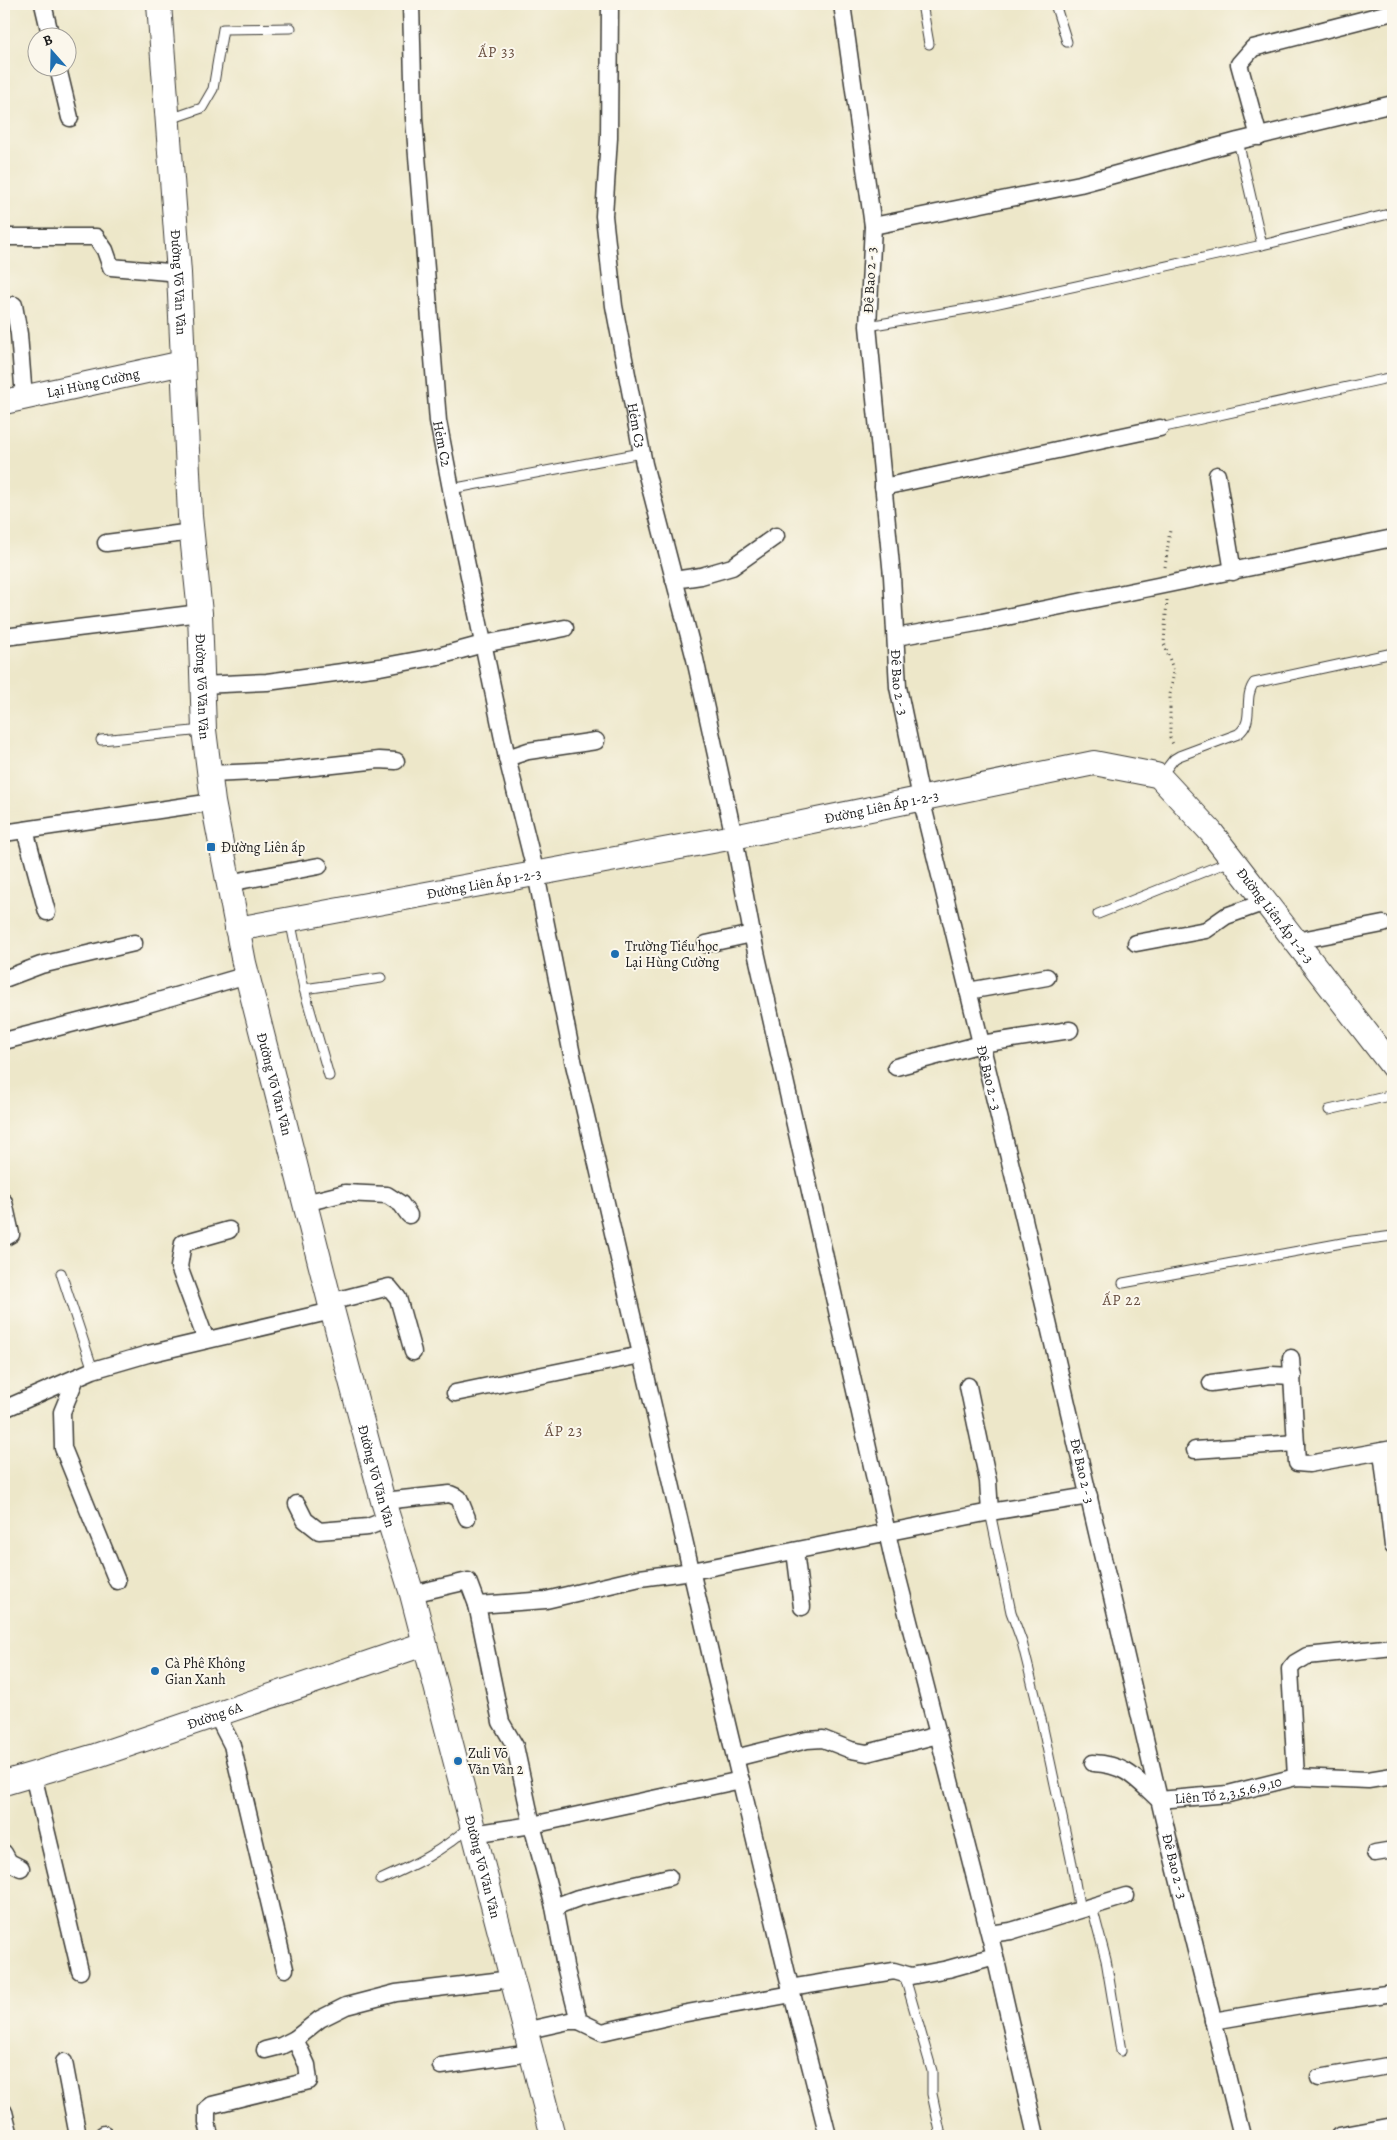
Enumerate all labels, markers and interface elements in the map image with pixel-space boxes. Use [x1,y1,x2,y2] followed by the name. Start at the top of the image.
[28,28,78,78] north arrow
[40,30,55,51] text: B
[477,42,516,62] district label: ẤP 33
[166,229,191,336] street label: Đường Võ Văn Vân
[859,246,881,314] street label: Đê Bao 2 - 3
[45,363,141,402] street label: Lại Hùng Cường
[623,401,650,449] street label: Hẻm C3
[429,419,456,469] street label: Hẻm C2
[191,633,215,741] street label: Đường Võ Văn Vân
[886,649,913,717] street label: Đê Bao 2 - 3
[823,786,941,828] street label: Đường Liên Ấp 1-2-3
[221,838,305,857] place label: Đường Liên ấp
[205,841,217,853] marker: Đường Liên ấp
[425,863,543,903] street label: Đường Liên Ấp 1-2-3
[1232,864,1319,967] street label: Đường Liên Ấp 1-2-3
[625,937,719,972] place label: Trường Tiểu học Lại Hùng Cường
[609,948,621,960] marker: Trường Tiểu học Lại Hùng Cường
[253,1030,297,1138] street label: Đường Võ Văn Vân
[972,1043,1007,1113] street label: Đê Bao 2 - 3
[1101,1290,1142,1310] district label: ẤP 22
[544,1421,583,1441] district label: ẤP 23
[354,1423,400,1530] street label: Đường Võ Văn Vân
[1066,1436,1099,1506] street label: Đê Bao 2 - 3
[165,1654,245,1689] place label: Cà Phê Không Gian Xanh
[149,1665,161,1677] marker: Cà Phê Không Gian Xanh
[184,1697,245,1734] street label: Đường 6A
[467,1744,524,1779] place label: Zuli Võ Văn Vân 2
[452,1755,464,1767] marker: Zuli Võ Văn Vân 2
[1174,1771,1284,1808] street label: Liên Tổ 2,3,5,6,9,10
[460,1813,506,1921] street label: Đường Võ Văn Vân
[1158,1832,1192,1901] street label: Đê Bao 2 - 3

